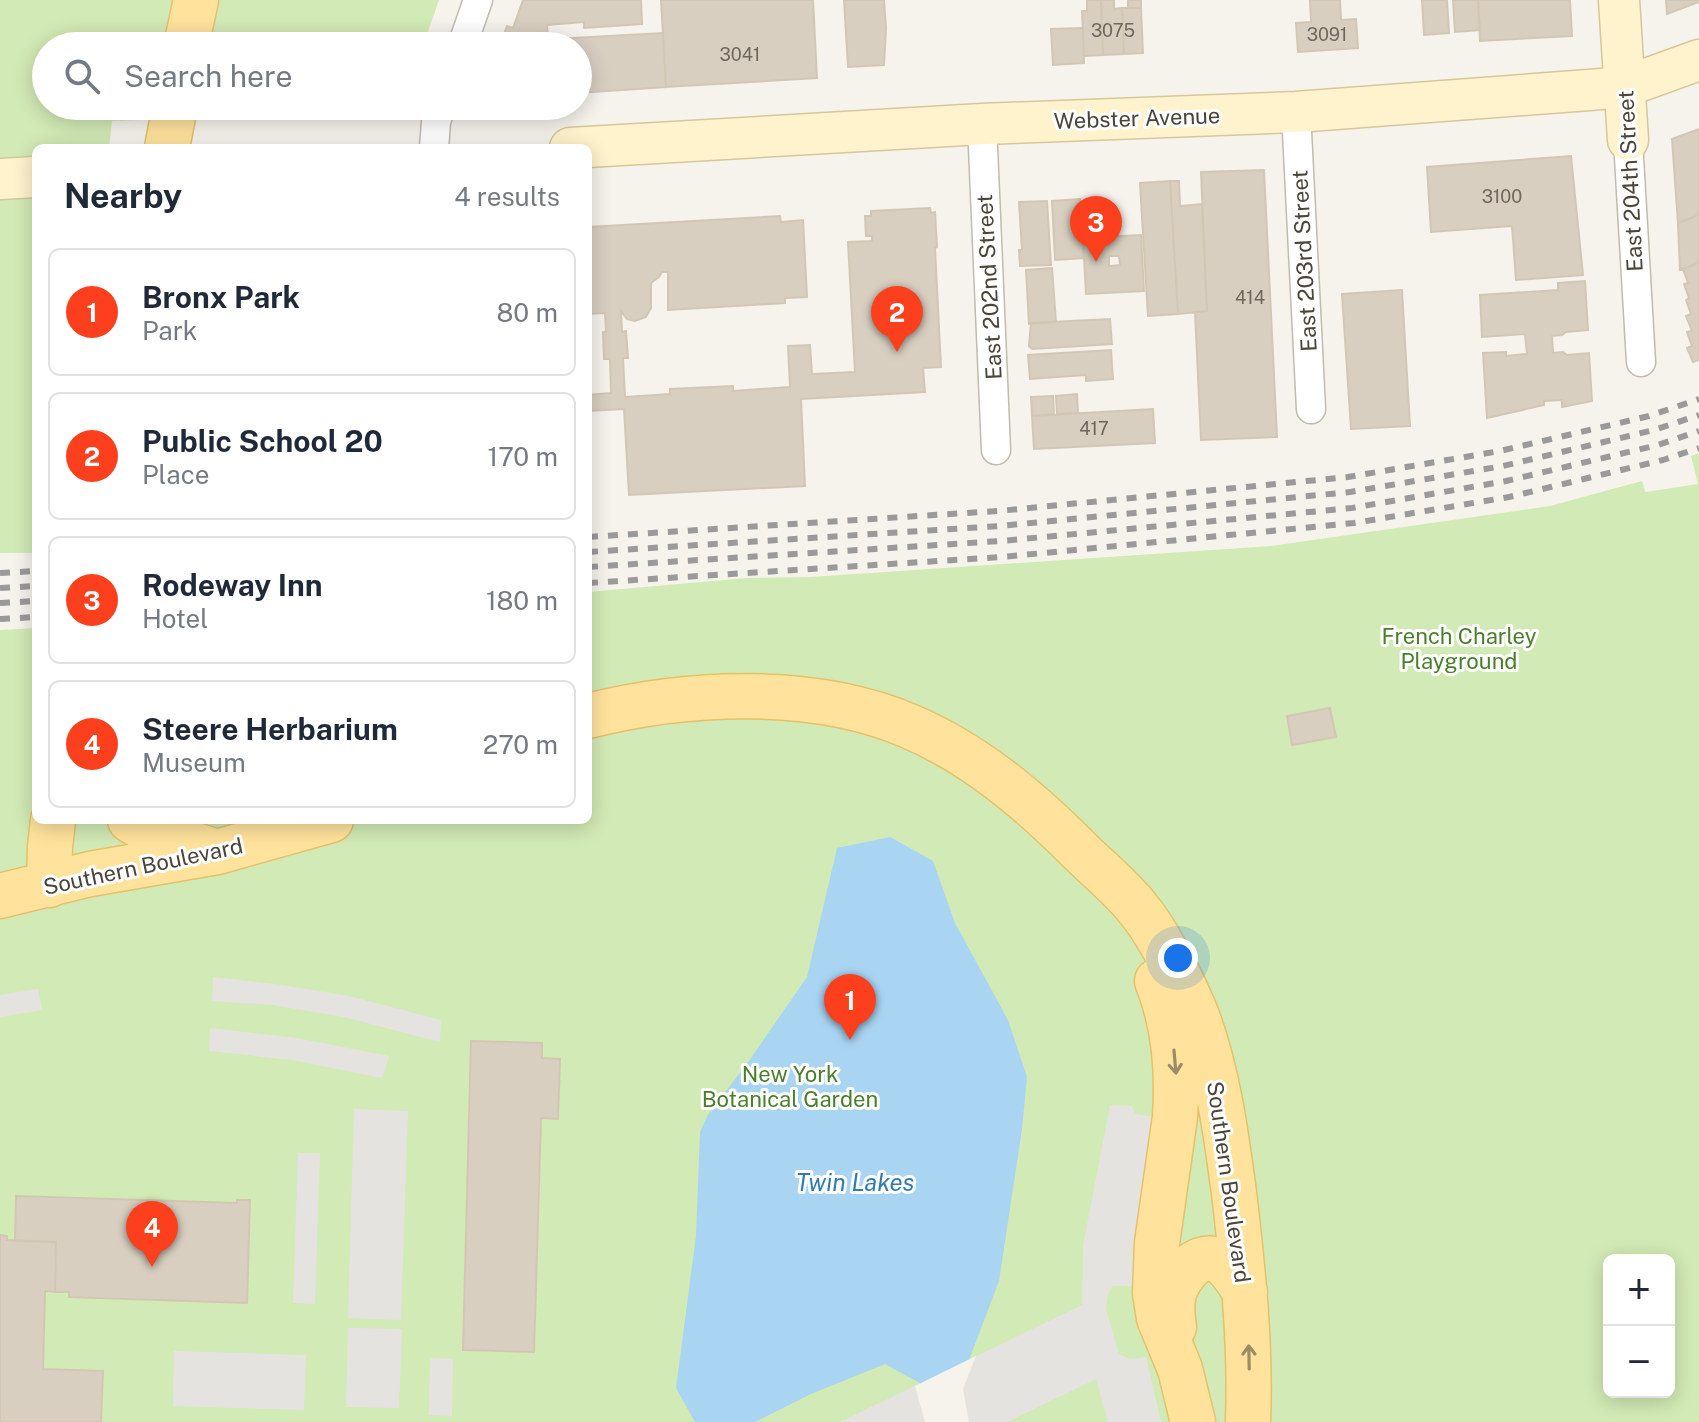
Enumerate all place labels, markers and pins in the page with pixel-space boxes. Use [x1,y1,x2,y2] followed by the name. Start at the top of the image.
[1070,196,1122,262] pin: 3
[871,286,923,352] pin: 2
[824,974,876,1040] pin: 1
[126,1201,178,1267] pin: 4

